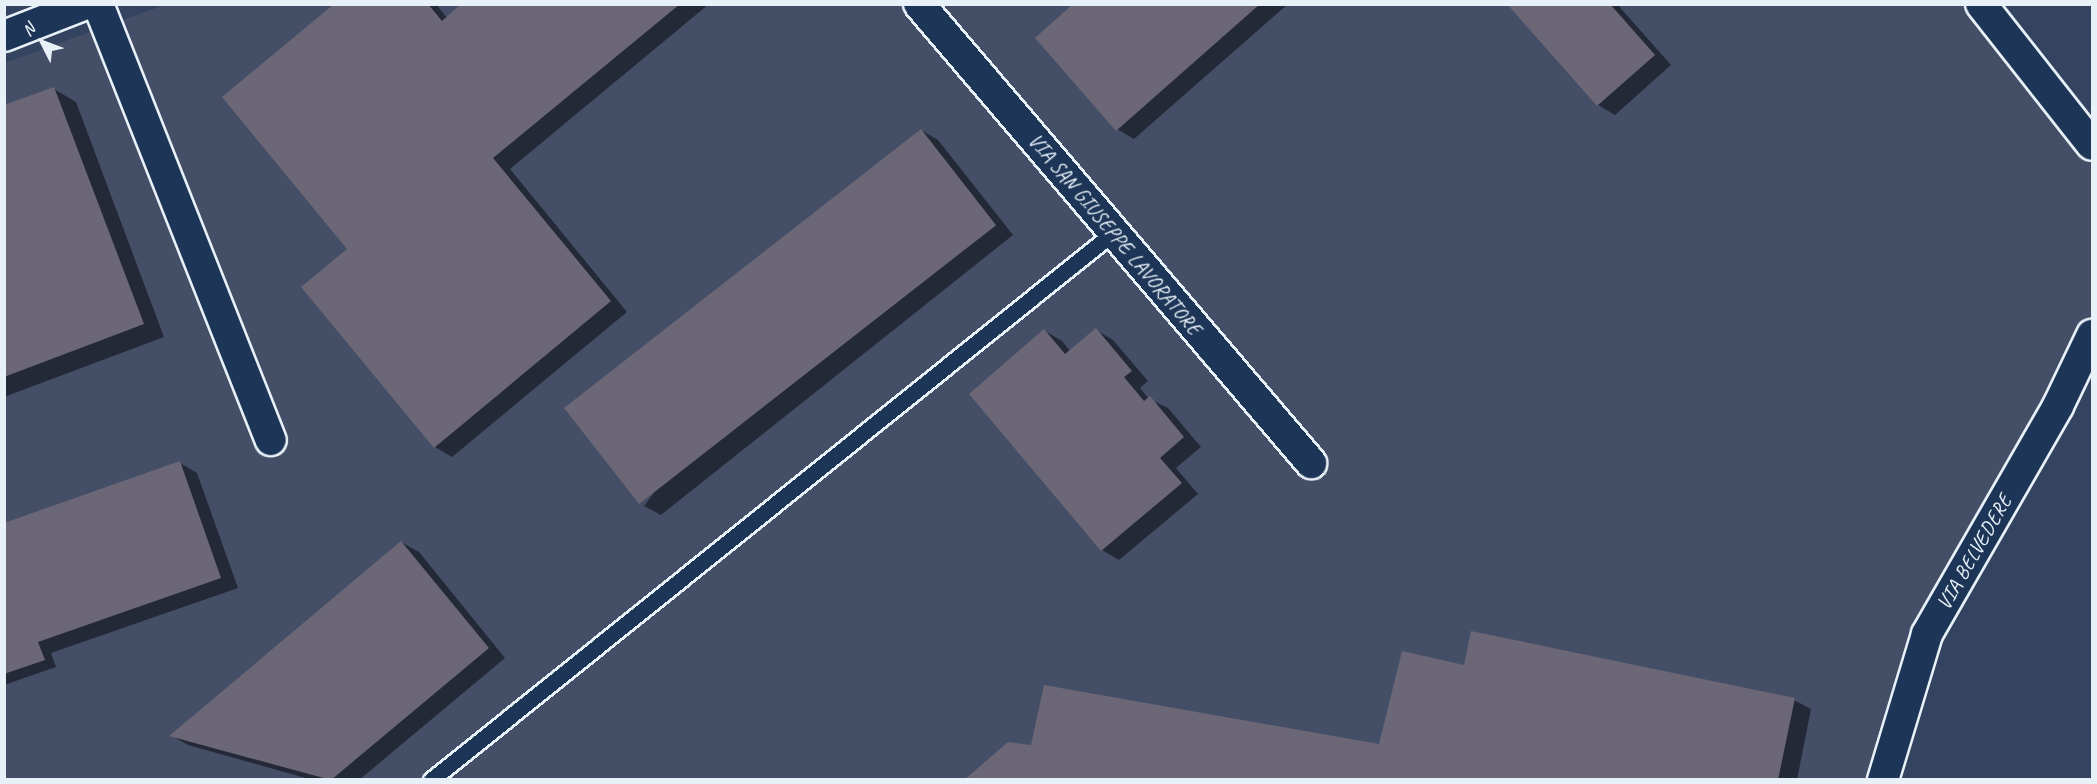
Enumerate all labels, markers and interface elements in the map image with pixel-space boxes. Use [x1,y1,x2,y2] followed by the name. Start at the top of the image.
[12,12,72,72] north arrow
[18,20,39,40] text: N
[1023,128,1207,340] street label: VIA SAN GIUSEPPE LAVORATORE
[1931,490,2017,614] street label: VIA BELVEDERE

